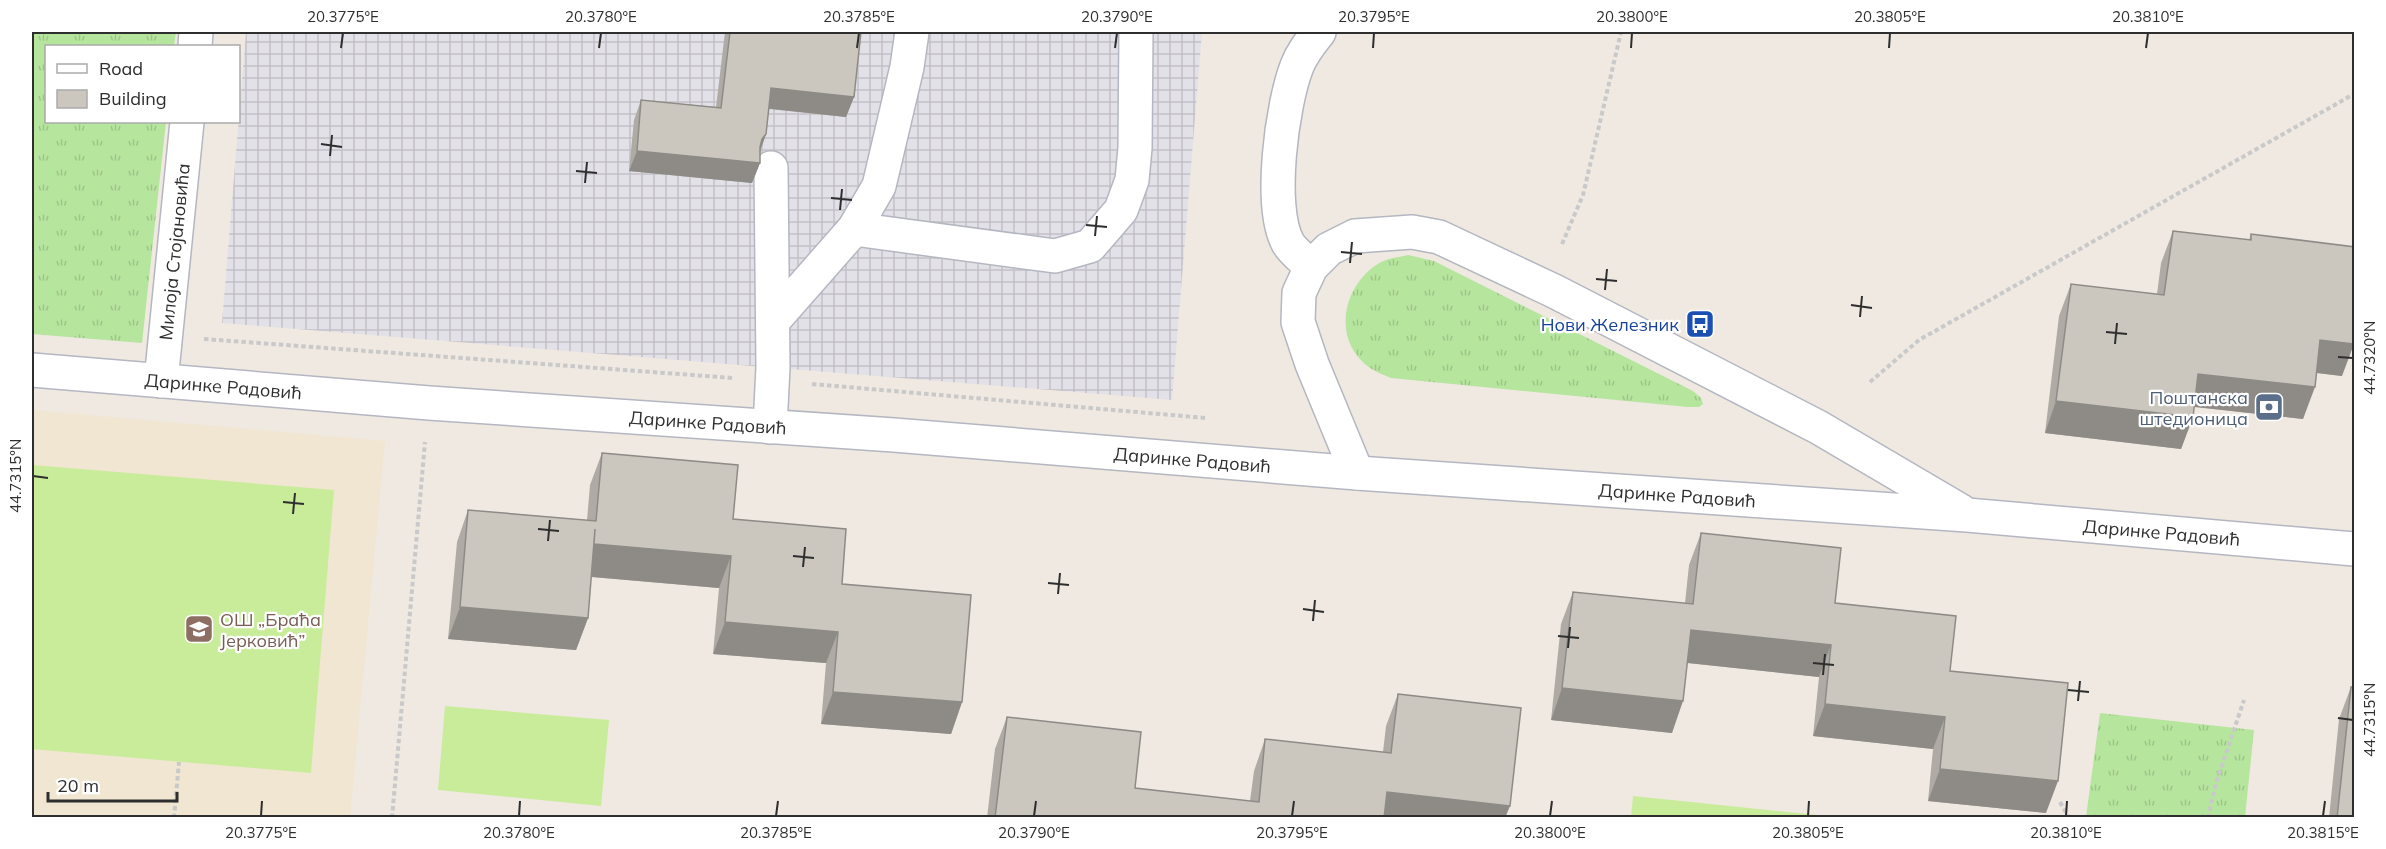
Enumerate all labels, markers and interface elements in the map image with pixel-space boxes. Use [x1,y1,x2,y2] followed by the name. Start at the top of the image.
[307,7,379,26] text: 20.3775°E
[565,7,637,26] text: 20.3780°E
[823,7,895,26] text: 20.3785°E
[1081,7,1153,26] text: 20.3790°E
[1338,7,1410,26] text: 20.3795°E
[1596,7,1668,26] text: 20.3800°E
[1854,7,1926,26] text: 20.3805°E
[2112,7,2184,26] text: 20.3810°E
[45,45,240,123] legend
[99,57,143,80] text: Road
[99,87,167,110] text: Building
[154,162,194,341] street label: Милоја Стојановића
[1684,308,1716,340] bus stop icon: Нови Железник
[1541,313,1679,336] place label: Нови Железник
[2360,321,2379,395] text: 44.7320°N
[144,368,303,404] street label: Даринке Радовић
[2140,386,2248,430] place label: Поштанска штедионица
[2253,391,2285,423] bank icon: Поштанска штедионица
[629,405,787,439] street label: Даринке Радовић
[6,439,25,513] text: 44.7315°N
[1113,442,1272,477] street label: Даринке Радовић
[1598,478,1757,512] street label: Даринке Радовић
[2082,514,2241,550] street label: Даринке Радовић
[220,608,321,652] place label: ОШ „Браћа Јерковић”
[183,613,215,645] school or university icon: ОШ „Браћа Јерковић”
[2360,683,2379,757] text: 44.7315°N
[48,765,177,803] scale bar
[57,774,99,797] text: 20 m
[225,823,297,842] text: 20.3775°E
[483,823,555,842] text: 20.3780°E
[740,823,812,842] text: 20.3785°E
[998,823,1070,842] text: 20.3790°E
[1256,823,1328,842] text: 20.3795°E
[1514,823,1586,842] text: 20.3800°E
[1772,823,1844,842] text: 20.3805°E
[2030,823,2102,842] text: 20.3810°E
[2287,823,2359,842] text: 20.3815°E

